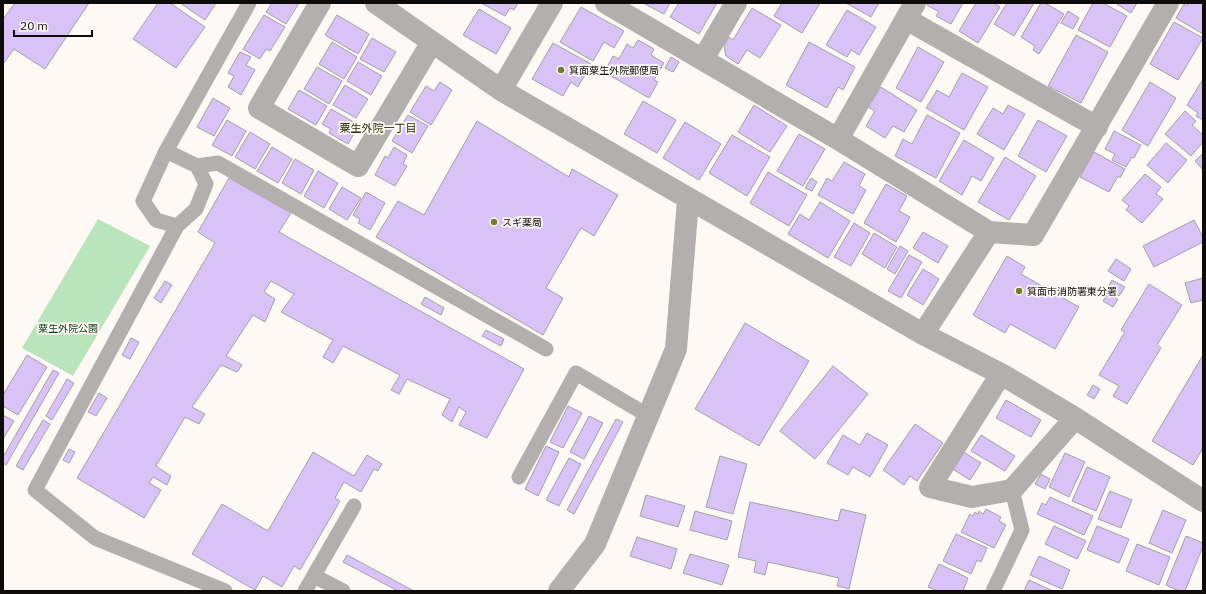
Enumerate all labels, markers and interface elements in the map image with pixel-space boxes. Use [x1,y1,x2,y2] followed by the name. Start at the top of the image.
[14,12,92,38] scale bar
[20,18,48,33] text: 20 m
[569,64,659,77] place label: 箕面粟生外院郵便局
[556,65,566,75] marker: 箕面粟生外院郵便局
[340,121,417,135] district label: 粟生外院一丁目
[502,216,542,229] place label: スギ薬局
[489,217,499,227] marker: スギ薬局
[1027,285,1117,298] place label: 箕面市消防署東分署
[1014,286,1024,296] marker: 箕面市消防署東分署
[38,322,98,335] park label: 粟生外院公園

